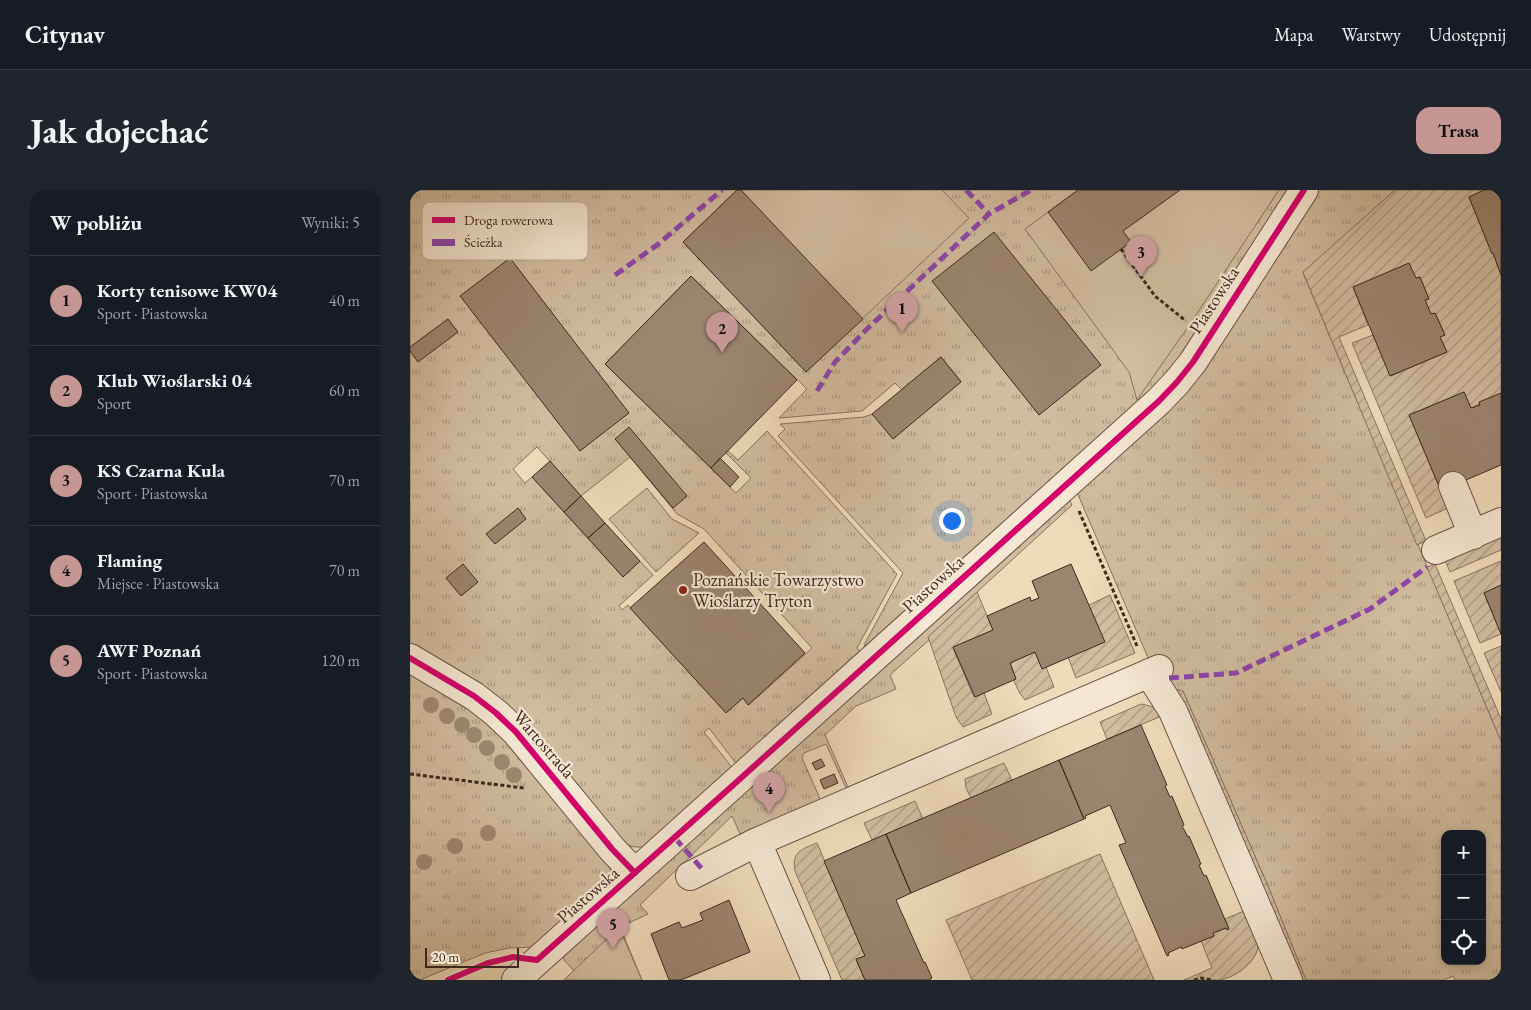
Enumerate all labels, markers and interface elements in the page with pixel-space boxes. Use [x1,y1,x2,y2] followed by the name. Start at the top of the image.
[25,19,105,50] text: Citynav
[1274,23,1313,46] text: Mapa
[1341,23,1401,46] text: Warstwy
[1429,23,1506,46] text: Udostępnij
[1416,107,1501,154] button: Trasa
[30,108,209,153] text: Jak dojechać
[422,202,588,260] legend
[50,209,142,236] text: W pobliżu
[464,211,554,229] text: Droga rowerowa
[301,212,360,233] text: Wyniki: 5
[464,233,503,251] text: Ścieżka
[1125,236,1157,277] pin: 3
[1183,261,1244,338] street label: Piastowska
[97,278,277,303] text: Korty tenisowe KW04
[62,290,70,311] text: 1
[329,290,360,311] text: 40 m
[886,292,918,333] pin: 1
[97,303,208,324] text: Sport · Piastowska
[706,312,738,353] pin: 2
[97,368,252,393] text: Klub Wioślarski 04
[62,380,70,401] text: 2
[329,380,360,401] text: 60 m
[97,393,131,414] text: Sport
[97,458,225,483] text: KS Czarna Kula
[62,470,70,491] text: 3
[329,470,360,491] text: 70 m
[97,483,208,504] text: Sport · Piastowska
[939,508,965,534] your location
[97,548,162,573] text: Flaming
[897,549,969,617] street label: Piastowska
[62,560,70,581] text: 4
[329,560,360,581] text: 70 m
[693,568,864,612] place label: Poznańskie Towarzystwo Wioślarzy Tryton
[97,573,219,594] text: Miejsce · Piastowska
[677,584,689,596] marker: Poznańskie Towarzystwo Wioślarzy Tryton
[97,638,201,663] text: AWF Poznań
[62,650,70,671] text: 5
[321,650,360,671] text: 120 m
[97,663,208,684] text: Sport · Piastowska
[508,705,581,783] street label: Wartostrada
[753,772,785,813] pin: 4
[1441,830,1486,965] map controls
[1441,830,1486,875] button: +
[552,861,624,928] street label: Piastowska
[1441,875,1486,920] button: −
[597,908,629,949] pin: 5
[1441,920,1486,965] button: locate
[425,945,519,968] scale bar
[432,948,459,966] text: 20 m

